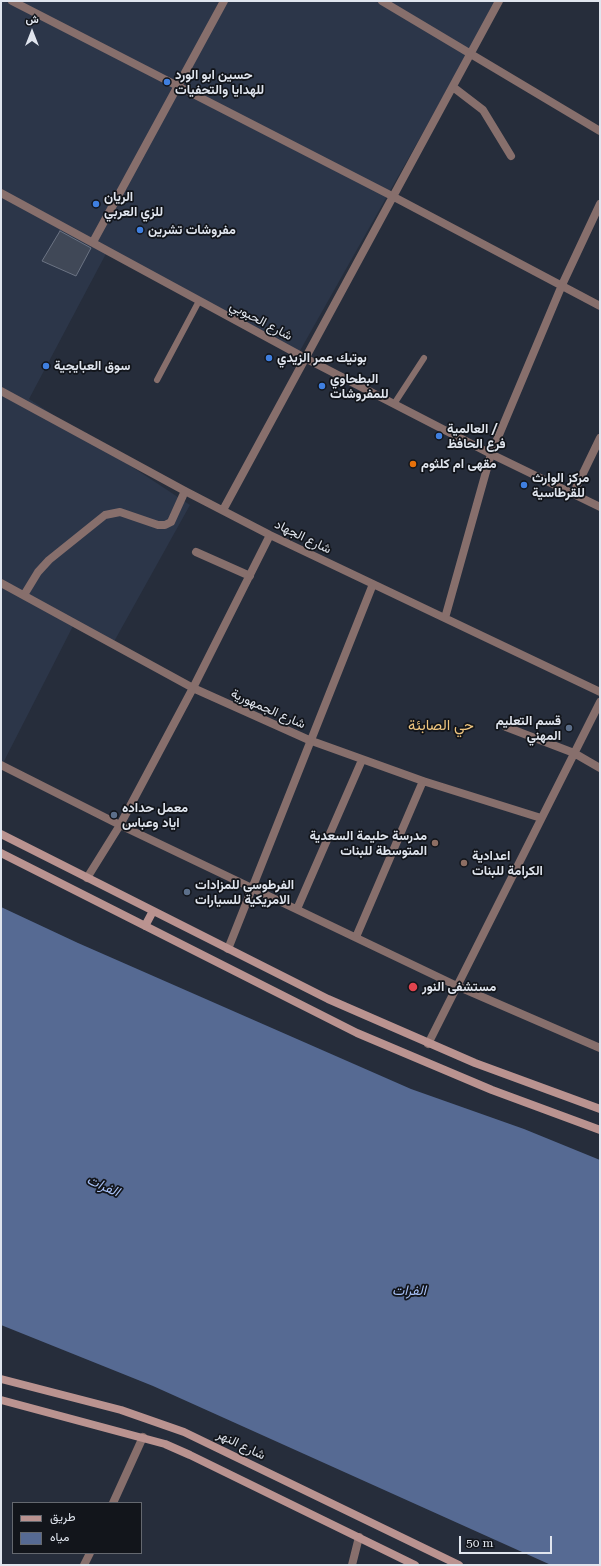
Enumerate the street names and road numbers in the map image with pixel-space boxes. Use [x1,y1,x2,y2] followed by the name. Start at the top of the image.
[227,298,295,344] street label: شارع الحبوبي
[272,517,334,557] street label: شارع الجهاد
[228,686,308,732] street label: شارع الجمهورية
[214,1427,268,1463] street label: شارع النهر

